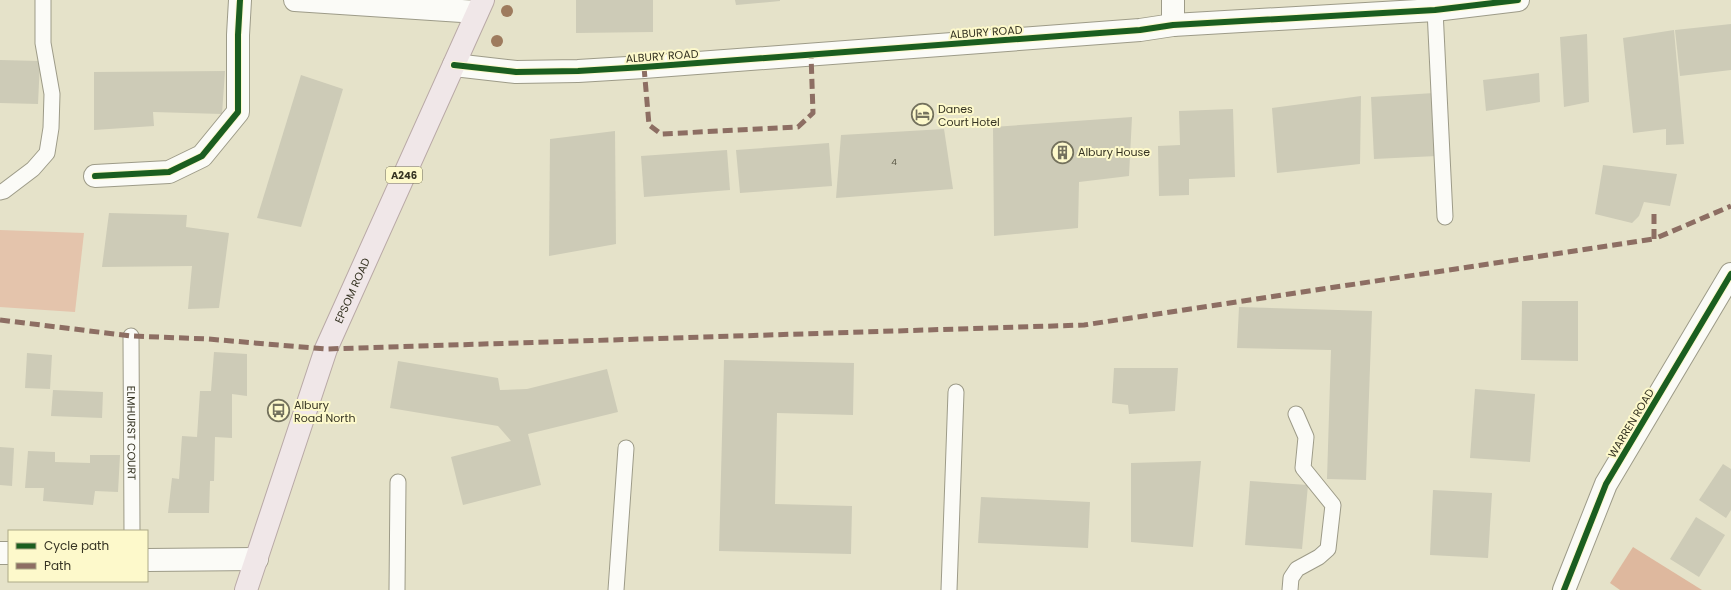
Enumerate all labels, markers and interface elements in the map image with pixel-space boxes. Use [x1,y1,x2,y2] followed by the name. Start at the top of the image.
[949,21,1023,43] street label: ALBURY ROAD
[625,45,699,67] street label: ALBURY ROAD
[938,101,1000,130] place label: Danes Court Hotel
[909,102,935,128] hotel icon: Danes Court Hotel
[1049,139,1075,165] building icon: Albury House
[1078,144,1150,160] place label: Albury House
[891,156,897,168] house number: 4
[386,167,422,183] road number: A246
[331,255,374,326] street label: EPSOM ROAD
[1604,385,1658,461] street label: WARREN ROAD
[123,386,140,480] street label: ELMHURST COURT
[294,397,355,426] place label: Albury Road North
[265,398,291,424] bus stop icon: Albury Road North
[8,530,148,582] legend
[44,537,109,554] text: Cycle path
[44,557,71,574] text: Path

